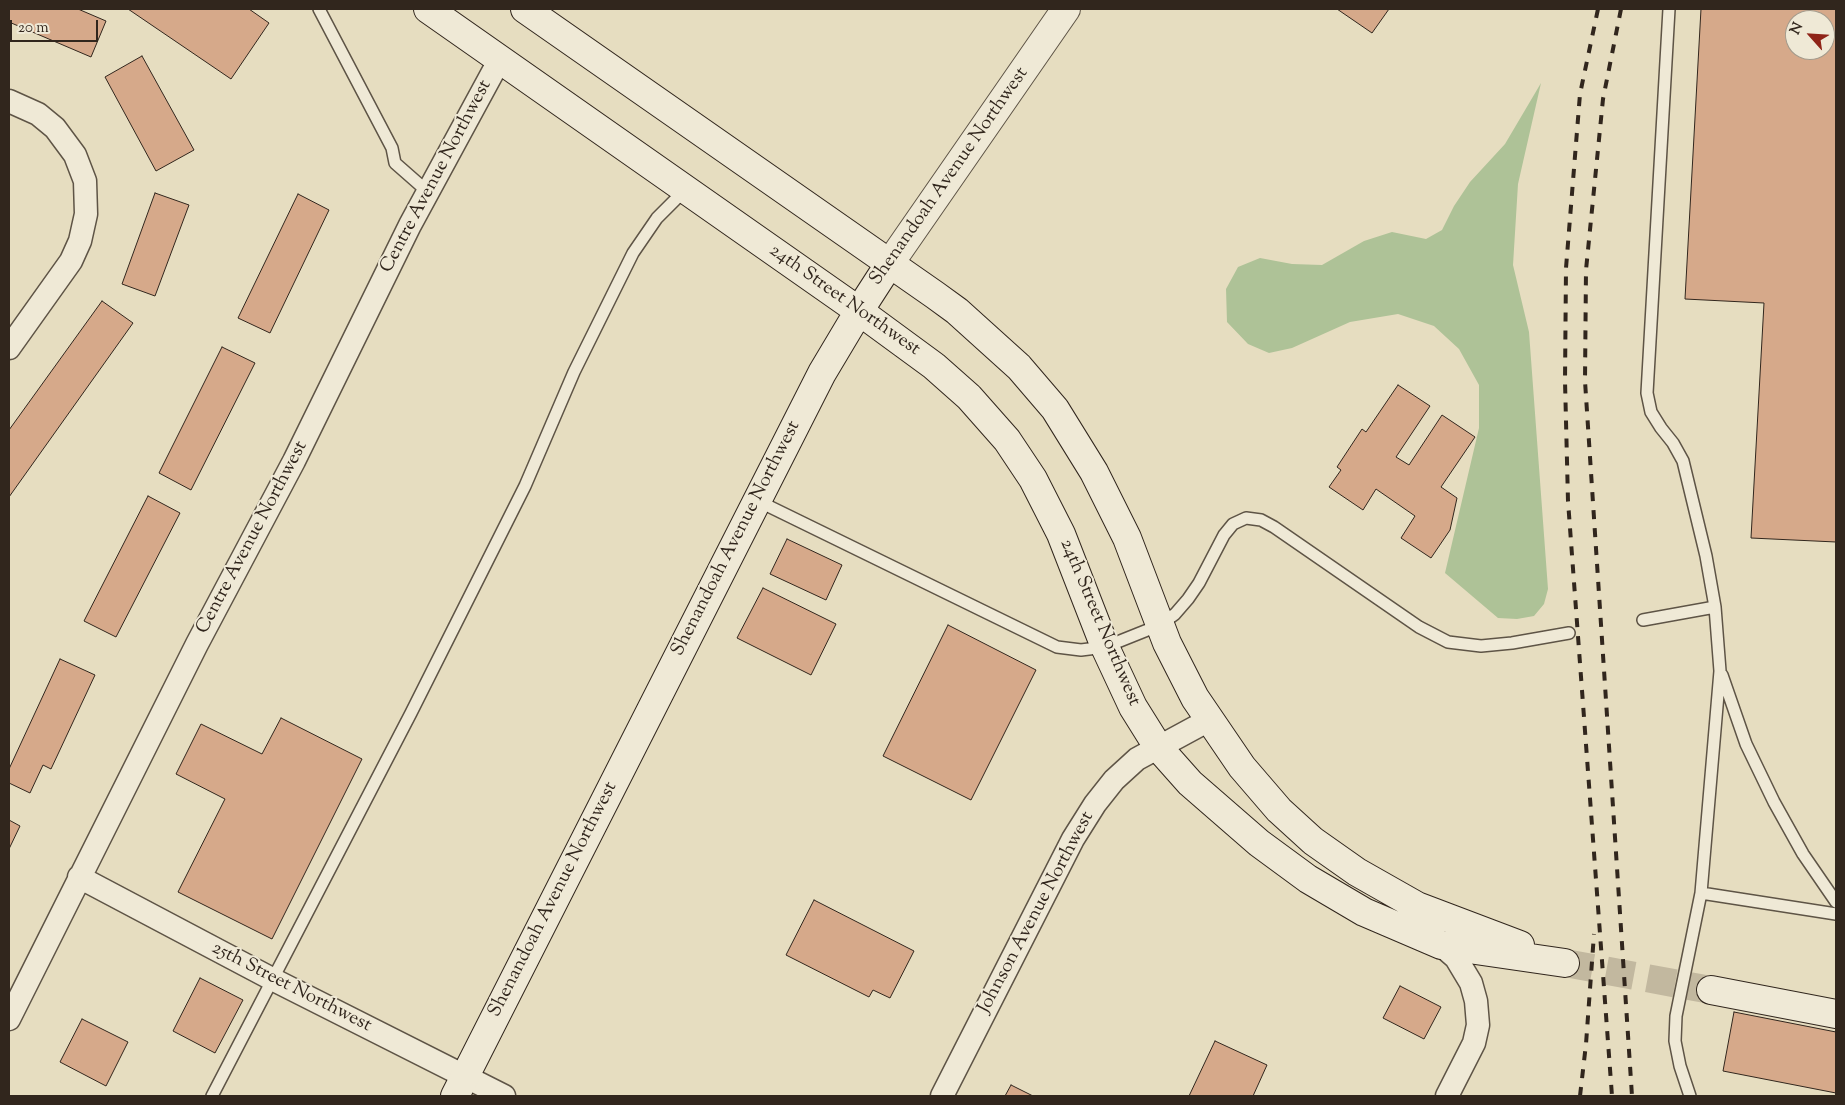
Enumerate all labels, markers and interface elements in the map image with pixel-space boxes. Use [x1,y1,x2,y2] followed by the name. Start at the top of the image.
[12,10,100,42] scale bar
[1785,10,1835,60] north arrow
[18,18,49,39] text: 20 m
[1786,19,1809,38] text: N
[866,64,1034,290] street label: Shenandoah Avenue Northwest
[376,77,498,277] street label: Centre Avenue Northwest
[764,240,924,362] street label: 24th Street Northwest
[668,418,806,660] street label: Shenandoah Avenue Northwest
[192,438,314,638] street label: Centre Avenue Northwest
[1053,536,1145,710] street label: 24th Street Northwest
[485,779,623,1021] street label: Shenandoah Avenue Northwest
[974,808,1100,1018] street label: Johnson Avenue Northwest
[207,938,375,1038] street label: 25th Street Northwest

